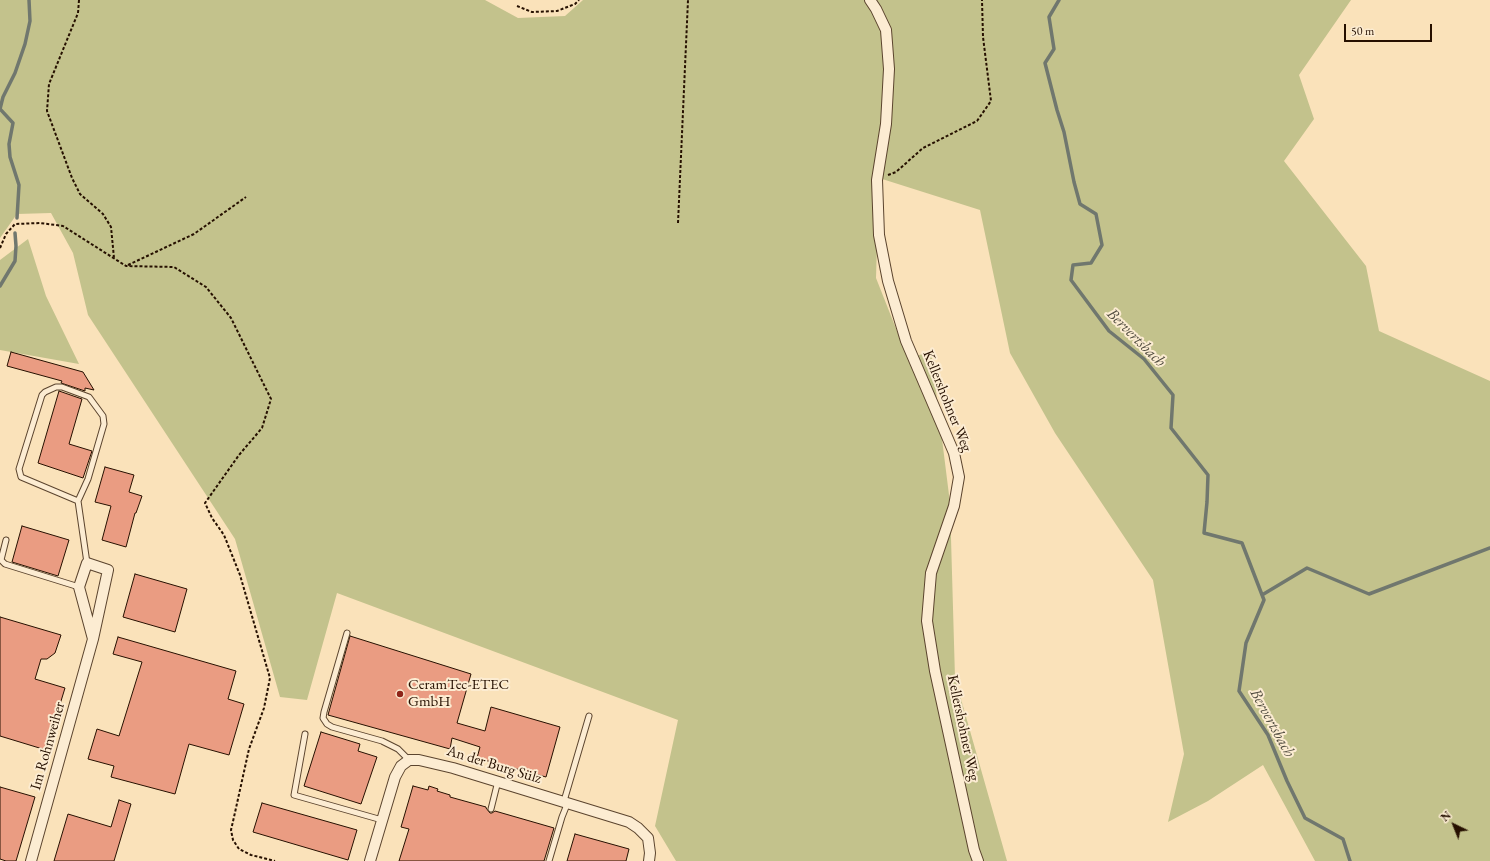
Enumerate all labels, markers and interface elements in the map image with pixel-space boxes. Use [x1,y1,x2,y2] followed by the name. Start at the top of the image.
[1346,16,1434,42] scale bar
[1351,23,1374,39] text: 50 m
[1103,305,1169,371] water label: Bervertsbach
[918,348,976,454] street label: Kellershohner Weg
[943,673,983,783] street label: Kellershohner Weg
[408,676,509,711] place label: CeramTec-ETEC GmbH
[1245,685,1299,761] water label: Bervertsbach
[395,689,405,699] marker: CeramTec-ETEC GmbH
[27,700,69,792] street label: Im Rohnweiher
[444,742,544,788] street label: An der Burg Sülz
[1434,805,1474,845] north arrow
[1438,808,1454,824] text: N

